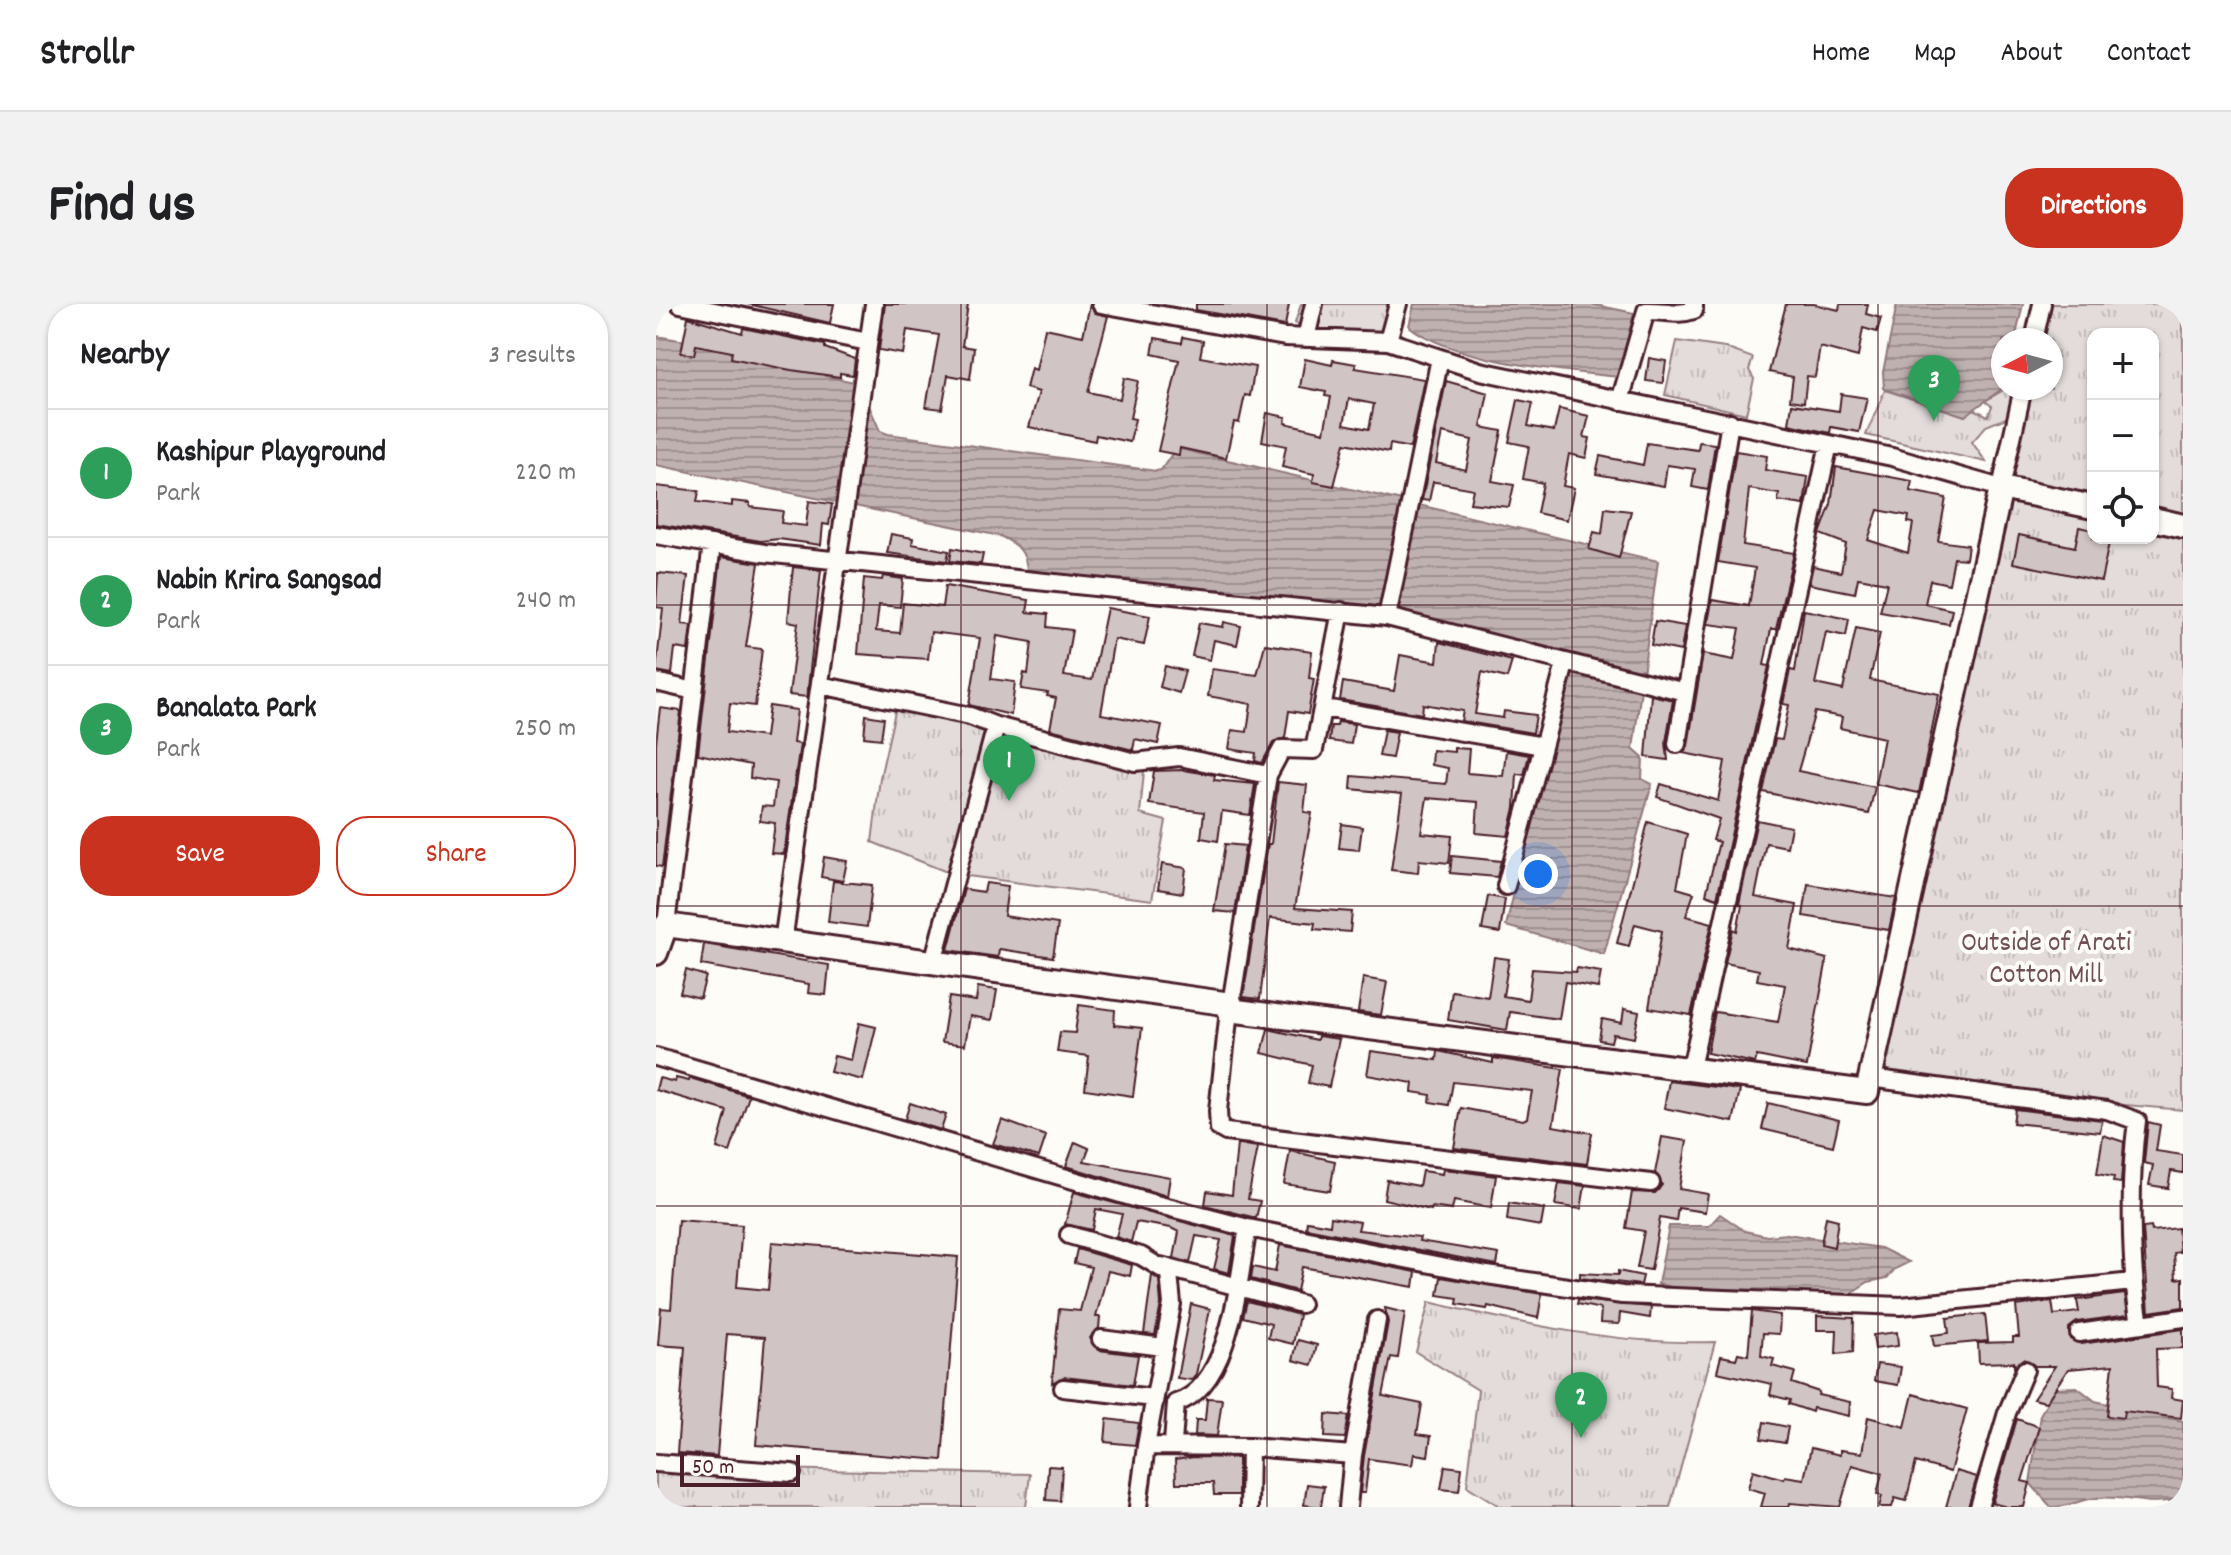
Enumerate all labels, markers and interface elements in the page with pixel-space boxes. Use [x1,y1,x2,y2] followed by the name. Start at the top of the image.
[40,28,134,83] text: Strollr
[1812,35,1870,75] text: Home
[1914,35,1956,75] text: Map
[2000,35,2063,75] text: About
[2107,35,2191,75] text: Contact
[48,168,196,248] text: Find us
[2005,168,2183,248] button: Directions
[1991,328,2063,400] north arrow
[2087,328,2159,544] map controls
[2087,328,2159,400] button: +
[80,332,169,381] text: Nearby
[489,338,576,375] text: 3 results
[1908,355,1960,421] pin: 3
[2087,400,2159,472] button: −
[156,433,386,476] text: Kashipur Playground
[103,455,109,492] text: 1
[515,455,576,492] text: 220 m
[2087,472,2159,544] button: locate
[156,476,200,513] text: Park
[156,561,382,604] text: Nabin Krira Sangsad
[100,583,112,620] text: 2
[516,583,576,620] text: 240 m
[156,604,200,641] text: Park
[156,689,317,732] text: Banalata Park
[100,711,112,748] text: 3
[515,711,576,748] text: 250 m
[156,732,200,769] text: Park
[983,735,1035,801] pin: 1
[80,816,320,896] button: Save
[336,816,576,896] button: Share
[1518,854,1558,894] your location
[1961,925,2131,997] park label: Outside of Arati Cotton Mill
[1555,1372,1607,1438] pin: 2
[680,1451,800,1487] scale bar
[692,1453,734,1484] text: 50 m

